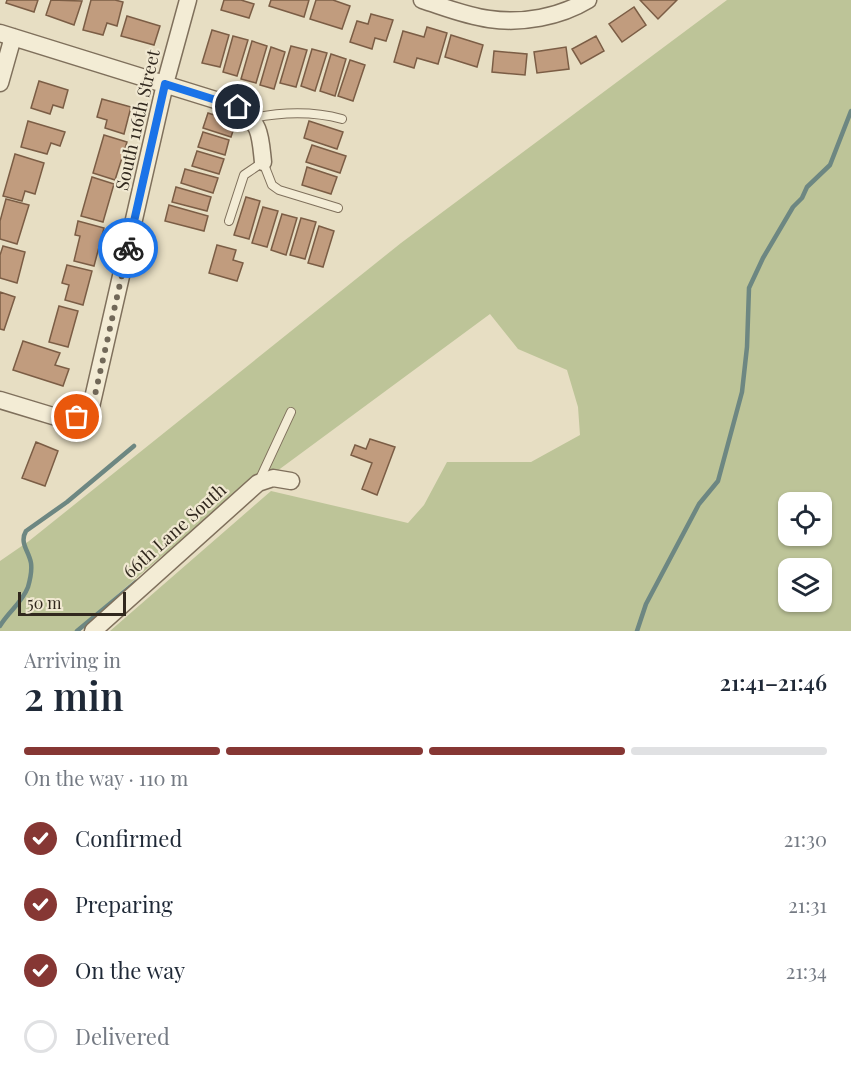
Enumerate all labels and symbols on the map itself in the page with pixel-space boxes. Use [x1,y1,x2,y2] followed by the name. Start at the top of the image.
[109,46,165,193] street label: South 116th Street
[212,81,263,132] pin
[98,218,158,278] courier
[51,391,102,442] pin
[118,477,231,583] street label: 66th Lane South
[18,589,126,616] scale bar

